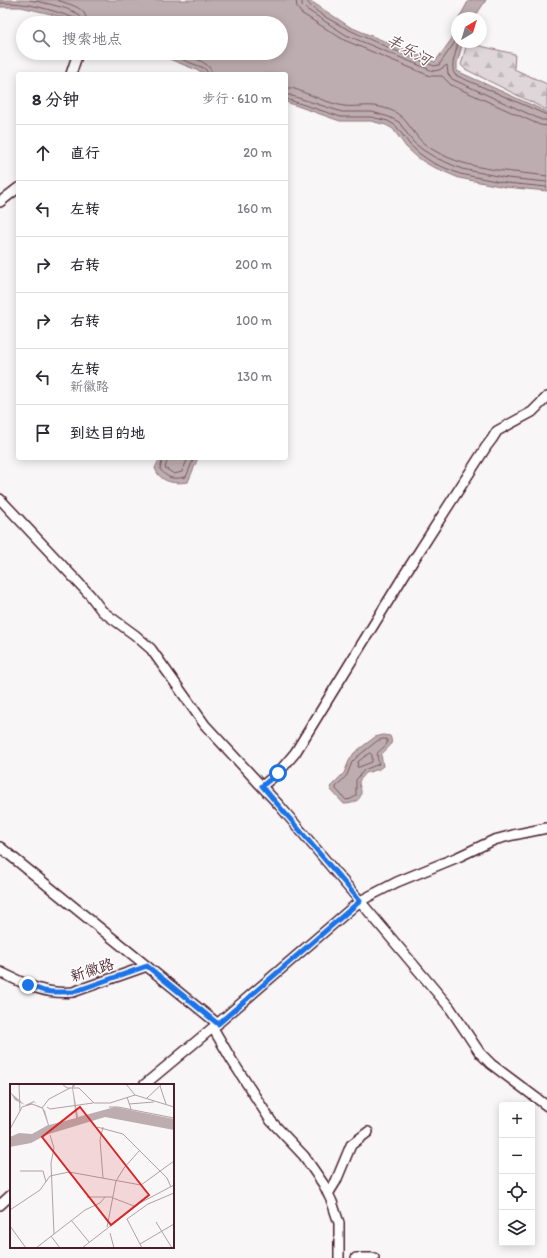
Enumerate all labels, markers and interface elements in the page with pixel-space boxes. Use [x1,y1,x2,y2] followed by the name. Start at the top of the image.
[451,12,487,48] north arrow
[16,16,288,60] search box
[30,27,52,49] icon: search
[383,29,437,71] water label: 丰乐河
[62,30,122,48] text: 搜索地点
[32,89,79,109] text: 8 分钟
[202,91,272,106] text: 步行 · 610 m
[32,142,54,164] icon: ahead
[70,144,100,162] text: 直行
[243,145,272,160] text: 20 m
[32,198,54,220] icon: left
[70,200,100,218] text: 左转
[237,201,272,216] text: 160 m
[32,254,54,276] icon: right
[70,256,100,274] text: 右转
[235,257,272,272] text: 200 m
[32,310,54,332] icon: right
[70,312,100,330] text: 右转
[236,313,272,328] text: 100 m
[70,360,100,378] text: 左转
[32,366,54,388] icon: left
[237,369,272,384] text: 130 m
[70,379,109,394] text: 新徽路
[32,422,54,444] icon: arrive
[70,424,145,442] text: 到达目的地
[269,764,287,782] route start
[68,954,116,986] street label: 新徽路
[19,976,37,994] route end
[10,1084,174,1248] inset map
[499,1102,535,1246] map controls
[499,1102,535,1138] button: +
[499,1138,535,1174] button: −
[499,1174,535,1210] button: locate
[499,1210,535,1246] button: layers

